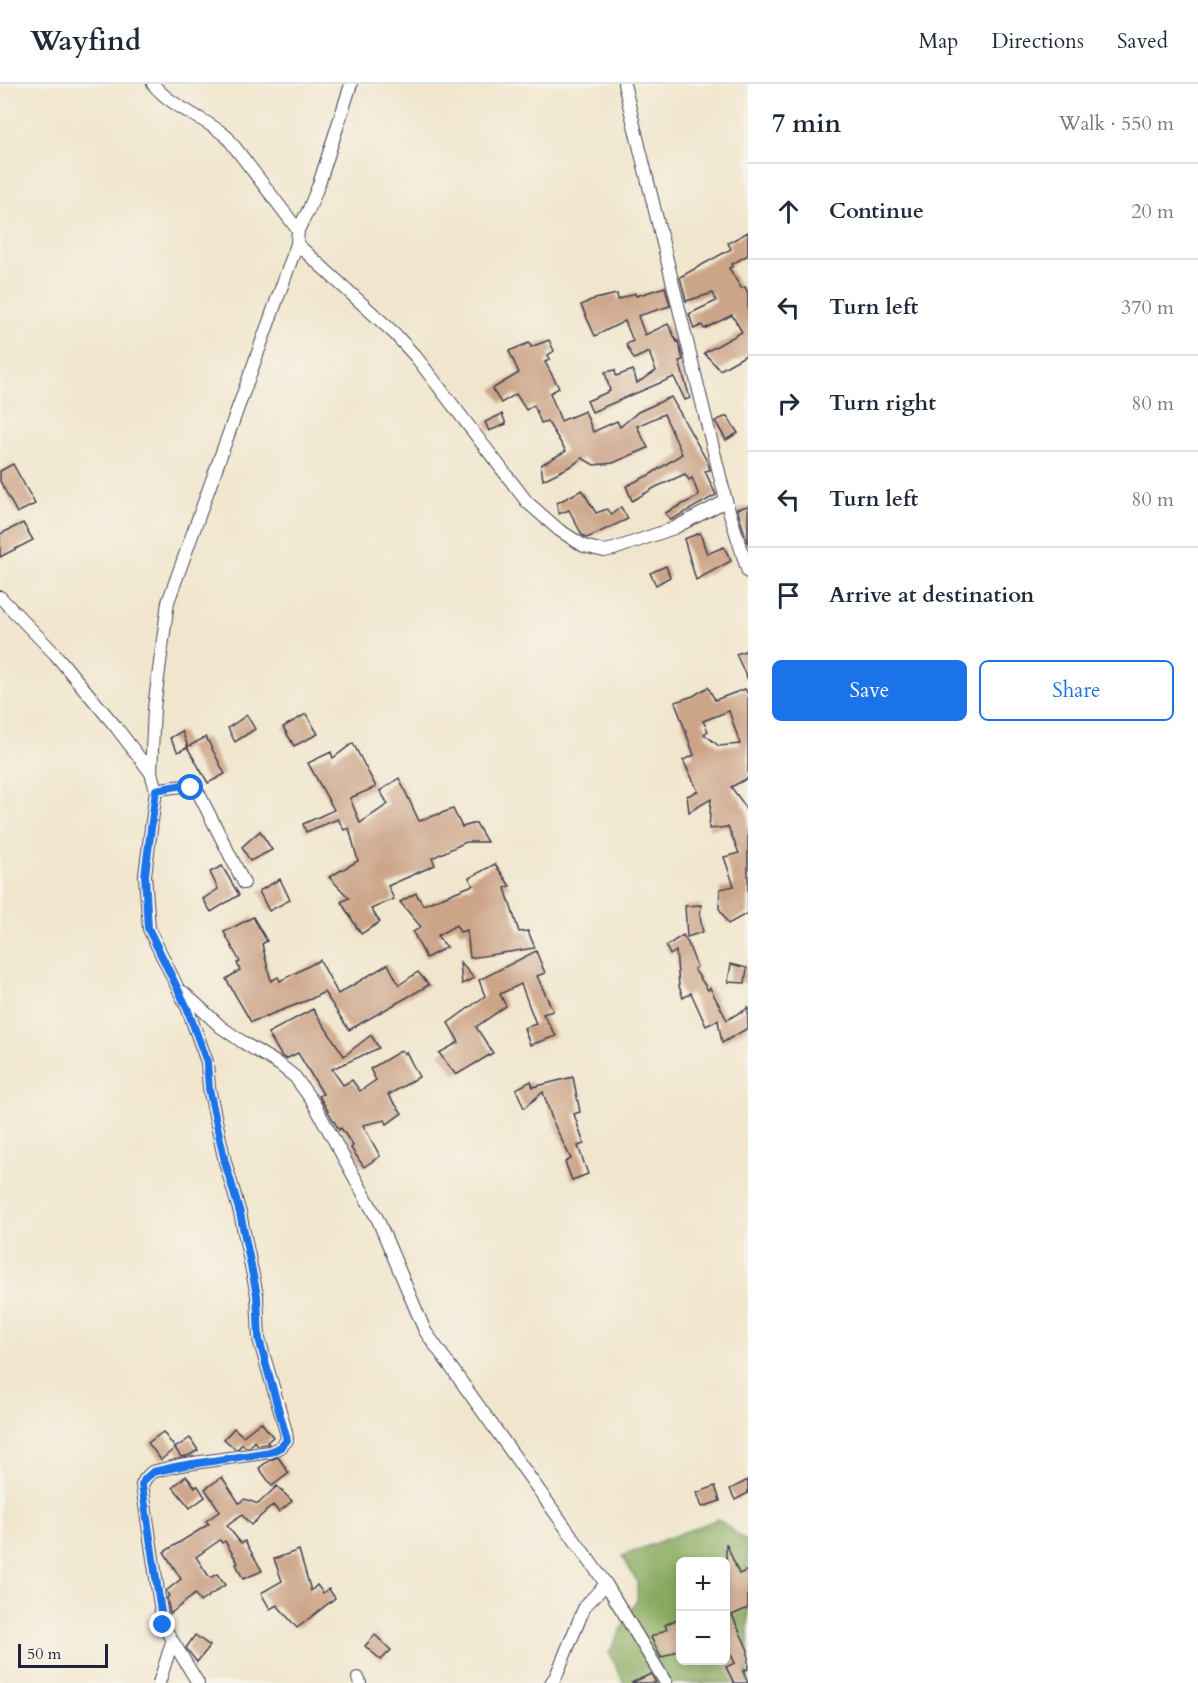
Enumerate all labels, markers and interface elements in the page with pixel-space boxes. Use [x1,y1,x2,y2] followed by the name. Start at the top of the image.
[30,22,141,60] text: Wayfind
[918,27,958,56] text: Map
[991,27,1084,56] text: Directions
[1117,27,1168,56] text: Saved
[772,106,841,141] text: 7 min
[1059,110,1174,137] text: Walk · 550 m
[772,195,805,228] icon: ahead
[829,196,924,226] text: Continue
[1131,198,1174,225] text: 20 m
[772,291,805,324] icon: left
[829,292,918,322] text: Turn left
[1121,294,1174,321] text: 370 m
[772,387,805,420] icon: right
[829,388,936,418] text: Turn right
[1131,390,1174,417] text: 80 m
[772,483,805,516] icon: left
[829,484,918,514] text: Turn left
[1131,486,1174,513] text: 80 m
[772,579,805,612] icon: arrive
[829,580,1034,610] text: Arrive at destination
[772,660,967,721] button: Save
[979,660,1174,721] button: Share
[177,774,203,800] route start
[676,1557,730,1665] map controls
[676,1557,730,1611] button: +
[149,1611,175,1637] route end
[676,1611,730,1665] button: −
[18,1641,108,1668] scale bar
[27,1643,61,1665] text: 50 m

